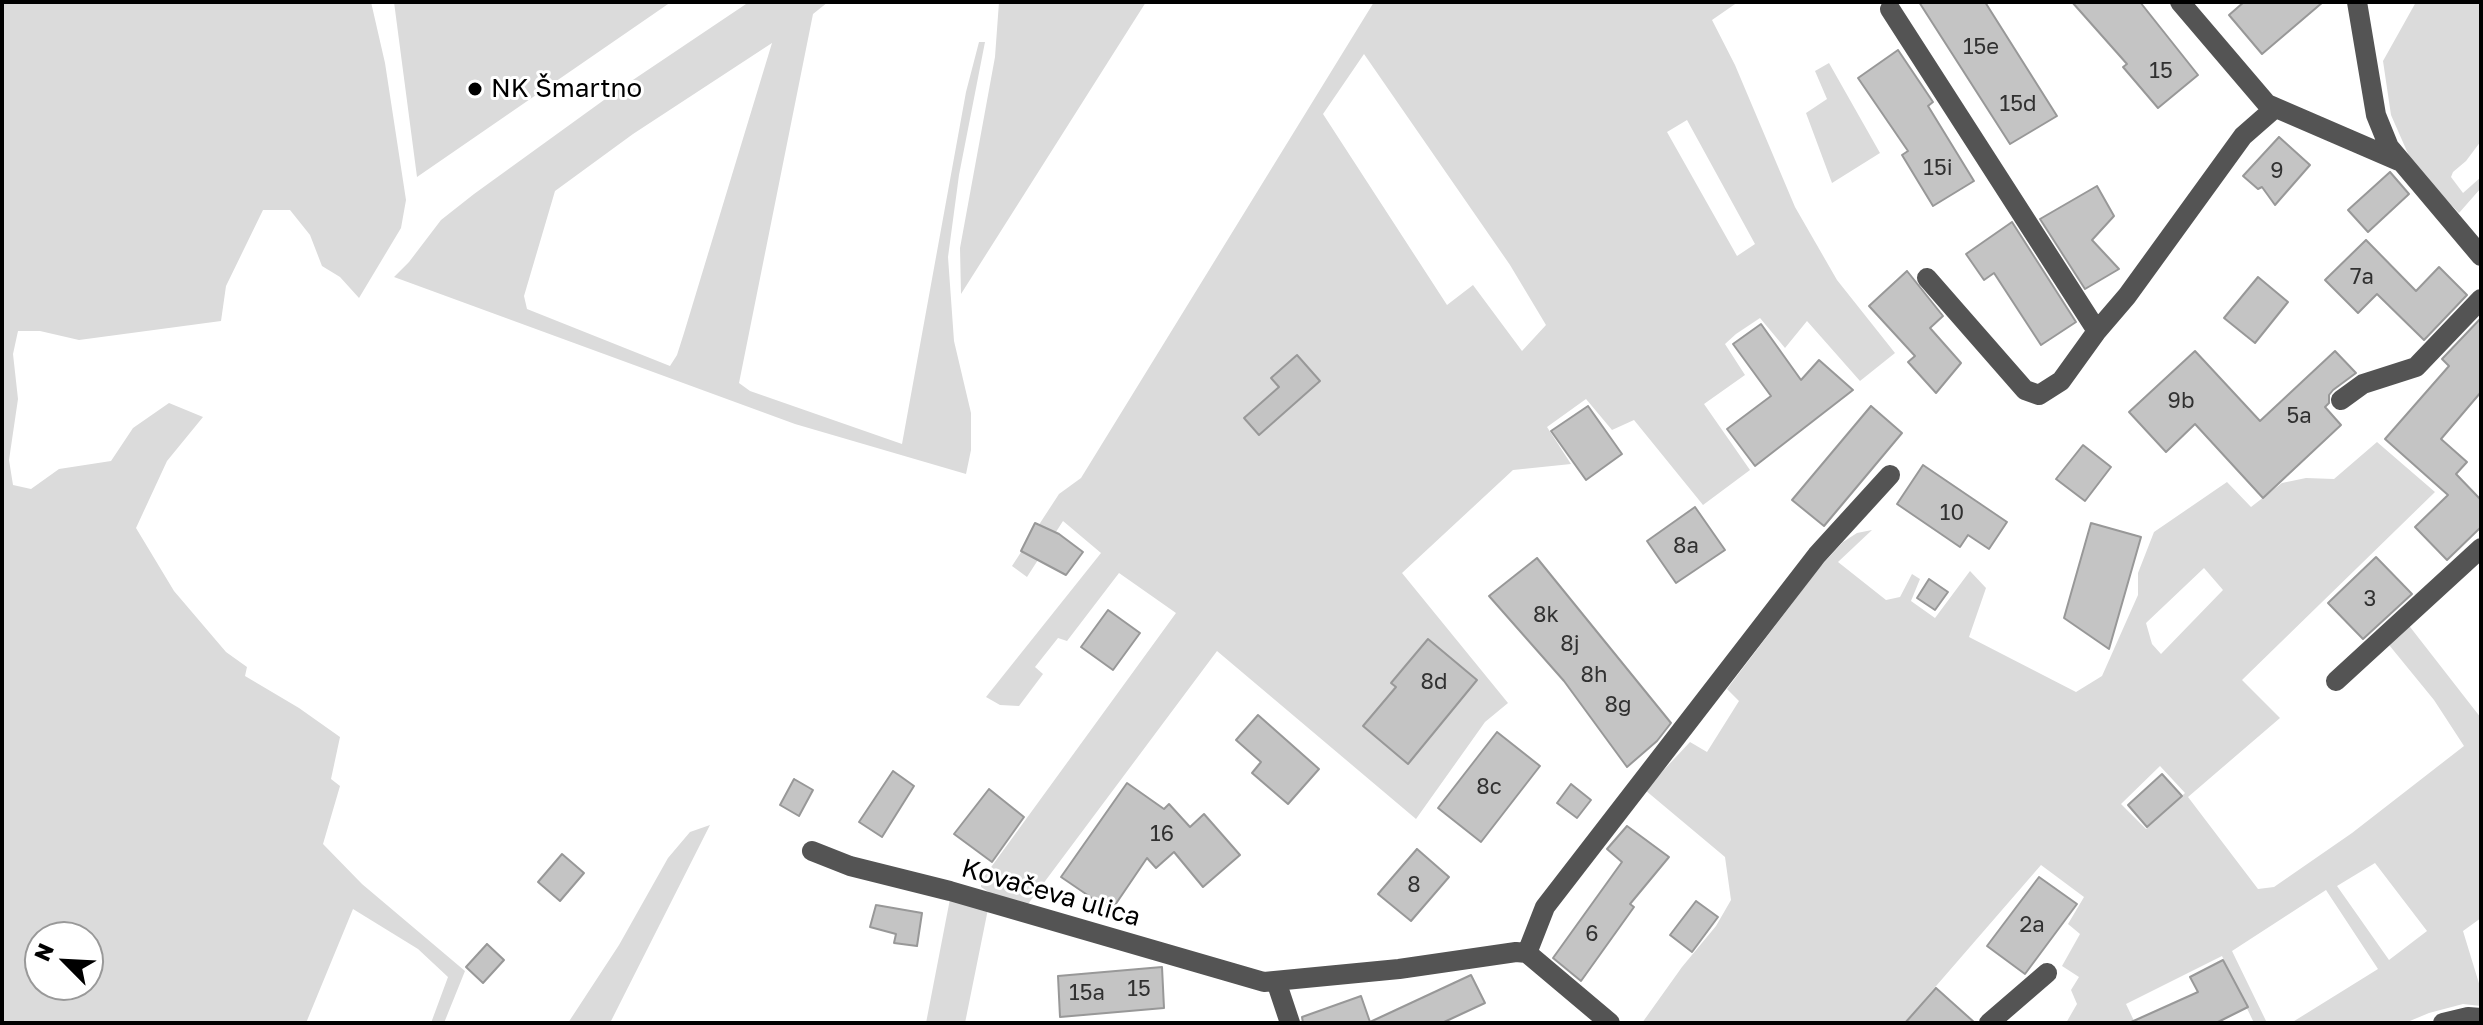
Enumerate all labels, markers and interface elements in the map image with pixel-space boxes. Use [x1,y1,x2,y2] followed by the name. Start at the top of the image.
[1963,34,1999,60] house number: 15e
[2149,58,2173,84] house number: 15
[491,73,642,105] place label: NK Šmartno
[466,80,484,98] marker: NK Šmartno
[2000,91,2036,117] house number: 15d
[1923,155,1953,181] house number: 15i
[2270,158,2284,184] house number: 9
[2350,264,2374,290] house number: 7a
[2168,388,2194,414] house number: 9b
[2286,403,2312,429] house number: 5a
[1940,500,1964,526] house number: 10
[1673,533,1699,559] house number: 8a
[2364,586,2376,612] house number: 3
[1533,602,1559,628] house number: 8k
[1560,631,1580,657] house number: 8j
[1581,662,1607,688] house number: 8h
[1421,669,1447,695] house number: 8d
[1605,692,1631,718] house number: 8g
[1476,774,1502,800] house number: 8c
[1150,821,1174,847] house number: 16
[958,853,1144,933] street label: Kovačeva ulica
[1407,872,1421,898] house number: 8
[2019,912,2045,938] house number: 2a
[24,921,104,1001] north arrow
[1585,921,1599,947] house number: 6
[28,939,59,965] text: N
[1127,976,1151,1002] house number: 15
[1069,980,1105,1006] house number: 15a

